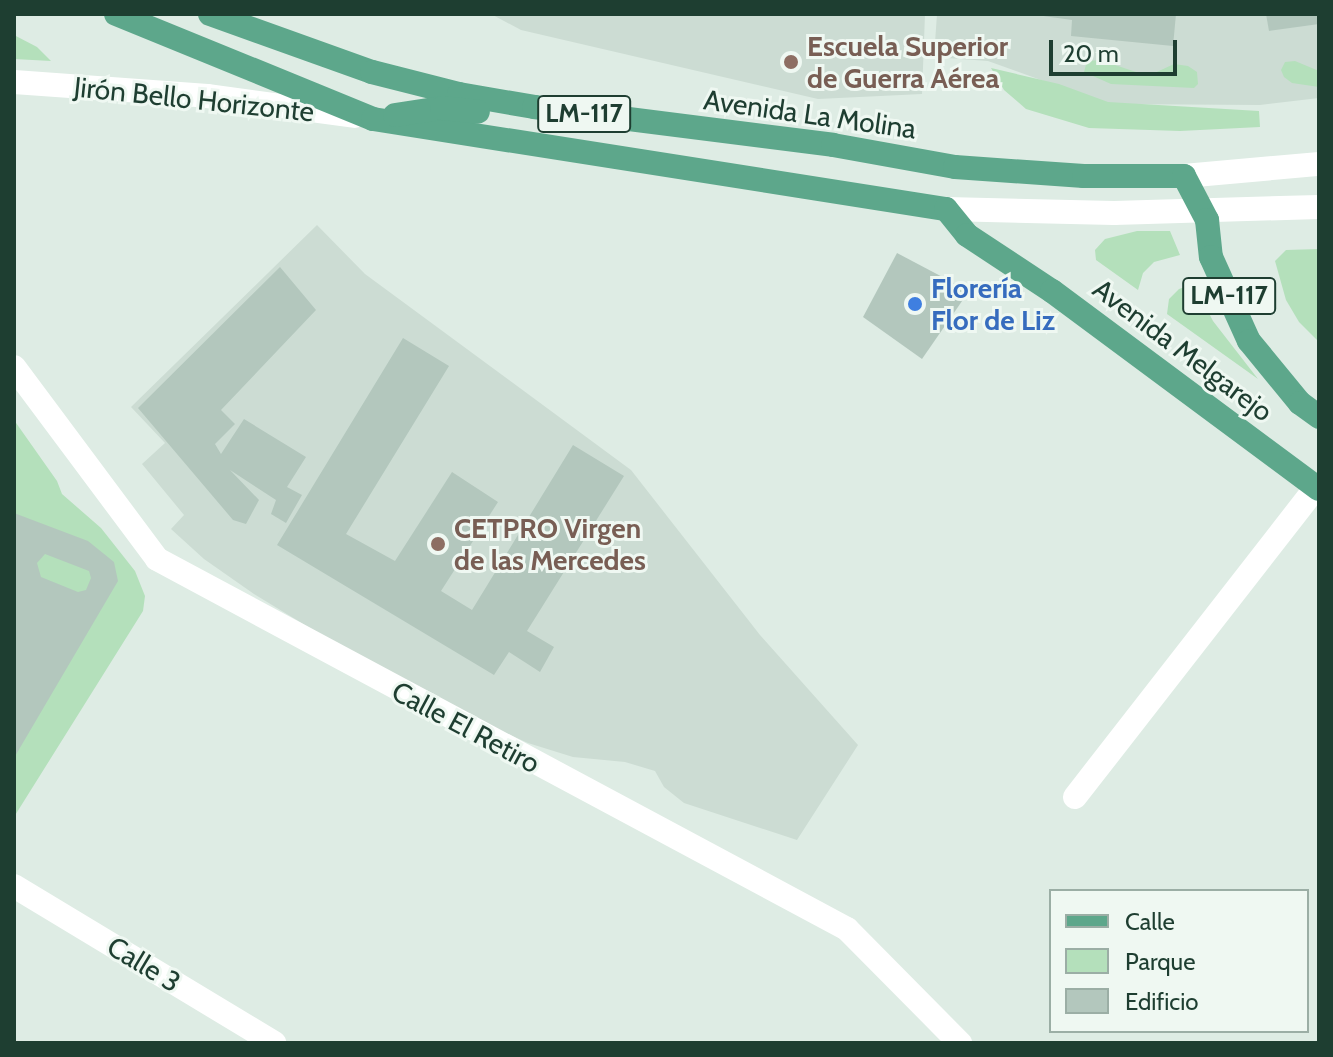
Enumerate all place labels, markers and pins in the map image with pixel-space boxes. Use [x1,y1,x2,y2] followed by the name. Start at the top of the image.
[807,29,1008,95] place label: Escuela Superior de Guerra Aérea
[782,53,800,71] marker: Escuela Superior de Guerra Aérea
[931,271,1055,337] place label: Florería Flor de Liz
[906,295,924,313] marker: Florería Flor de Liz
[454,511,646,577] place label: CETPRO Virgen de las Mercedes
[429,535,447,553] marker: CETPRO Virgen de las Mercedes

